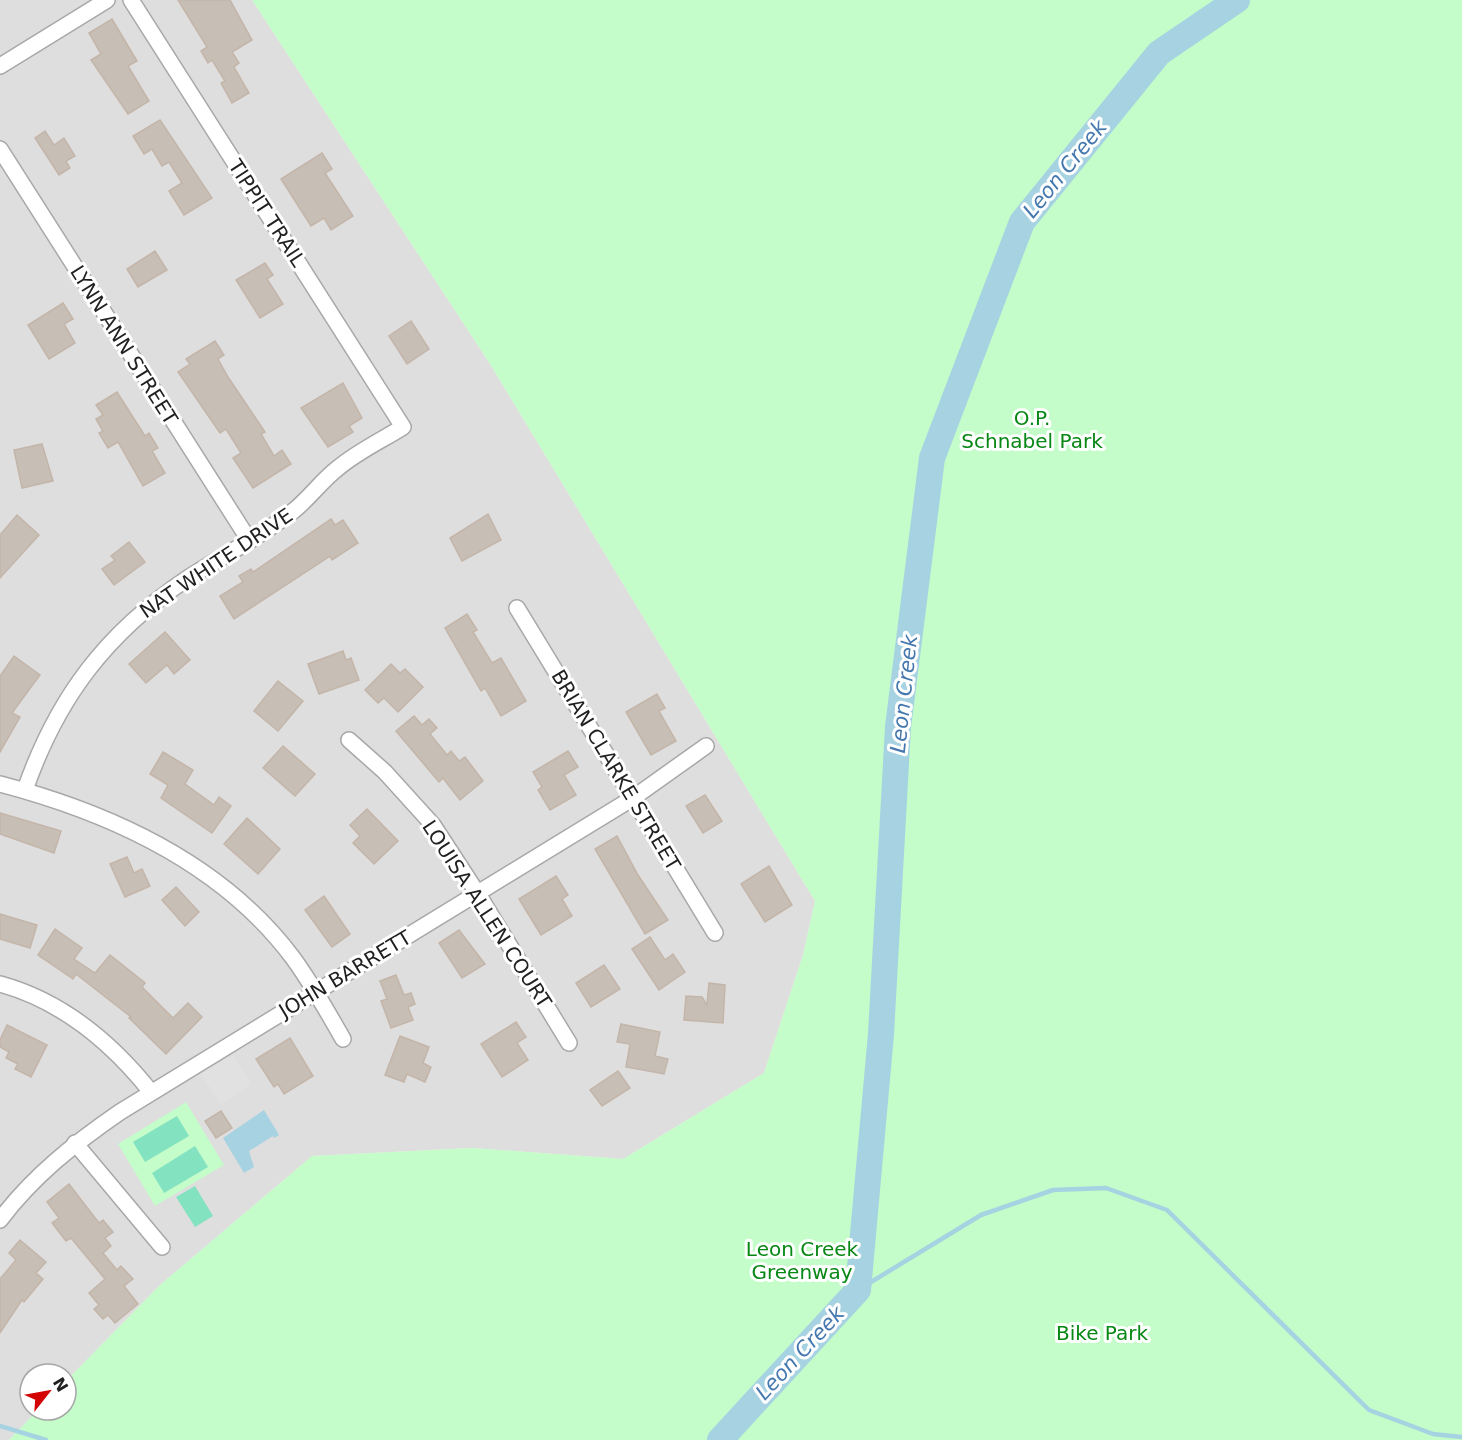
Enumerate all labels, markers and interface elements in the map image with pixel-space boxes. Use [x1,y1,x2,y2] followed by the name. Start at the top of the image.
[1018,115,1112,223] water label: Leon Creek
[223,154,311,272] street label: TIPPIT TRAIL
[65,261,183,430] street label: LYNN ANN STREET
[961,406,1103,453] park label: O.P. Schnabel Park
[135,503,297,623] street label: NAT WHITE DRIVE
[886,633,922,754] water label: Leon Creek
[546,665,686,875] street label: BRIAN CLARKE STREET
[417,816,557,1013] street label: LOUISA ALLEN COURT
[273,925,416,1024] street label: JOHN BARRETT
[746,1237,859,1284] park label: Leon Creek Greenway
[751,1301,850,1405] water label: Leon Creek
[1056,1321,1148,1345] park label: Bike Park
[18,1362,78,1422] north arrow
[49,1374,72,1395] text: N

